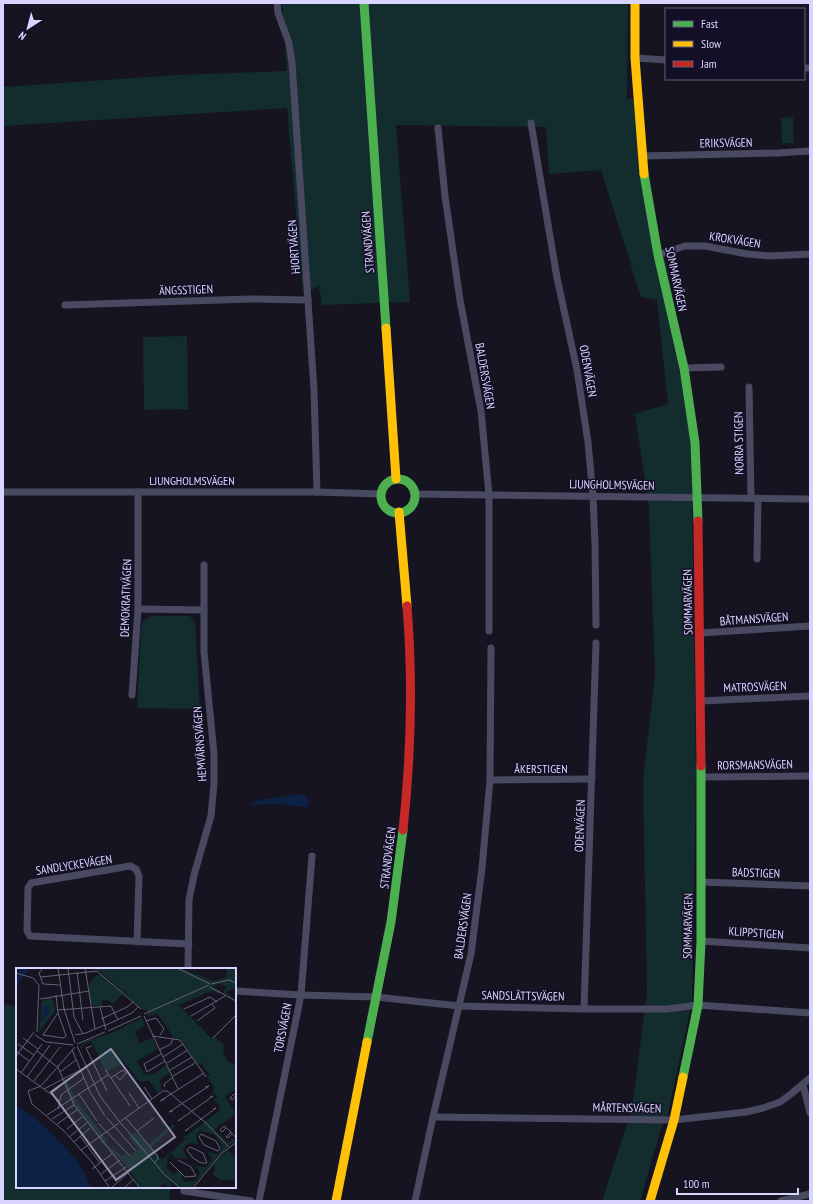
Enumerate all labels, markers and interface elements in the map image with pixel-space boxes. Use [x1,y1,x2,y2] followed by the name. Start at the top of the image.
[8,8,48,48] north arrow
[665,8,805,80] legend
[701,16,719,31] text: Fast
[16,29,29,44] text: N
[701,36,722,51] text: Slow
[700,56,717,71] text: Jam
[699,135,753,150] street label: ERIKSVÄGEN
[358,211,377,274] street label: STRANDVÄGEN
[284,219,303,275] street label: HJORTVÄGEN
[708,228,762,251] street label: KROKVÄGEN
[662,245,691,313] street label: SOMMARVÄGEN
[159,281,213,298] street label: ÄNGSSTIGEN
[472,342,499,410] street label: BALDERSVÄGEN
[577,344,600,398] street label: ODENVÄGEN
[730,411,747,475] street label: NORRA STIGEN
[149,473,235,488] street label: LJUNGHOLMSVÄGEN
[569,476,655,493] street label: LJUNGHOLMSVÄGEN
[117,559,134,637] street label: DEMOKRATIVÄGEN
[679,569,696,635] street label: SOMMARVÄGEN
[719,609,789,628] street label: BÅTMANSVÄGEN
[723,678,787,695] street label: MATROSVÄGEN
[189,706,210,782] street label: HEMVÄRNSVÄGEN
[717,756,793,773] street label: RORSMANSVÄGEN
[514,761,568,776] street label: ÅKERSTIGEN
[571,799,588,852] street label: ODENVÄGEN
[376,826,399,890] street label: STRANDVÄGEN
[35,851,113,878] street label: SANDLYCKEVÄGEN
[732,864,780,881] street label: BADSTIGEN
[450,892,475,960] street label: BALDERSVÄGEN
[679,893,696,959] street label: SOMMARVÄGEN
[728,923,784,942] street label: KLIPPSTIGEN
[16,968,236,1188] inset map
[481,987,565,1004] street label: SANDSLÄTTSVÄGEN
[270,1002,295,1054] street label: TORSVÄGEN
[593,1099,661,1116] street label: MÅRTENSVÄGEN
[677,1170,798,1196] scale bar
[683,1176,710,1191] text: 100 m

